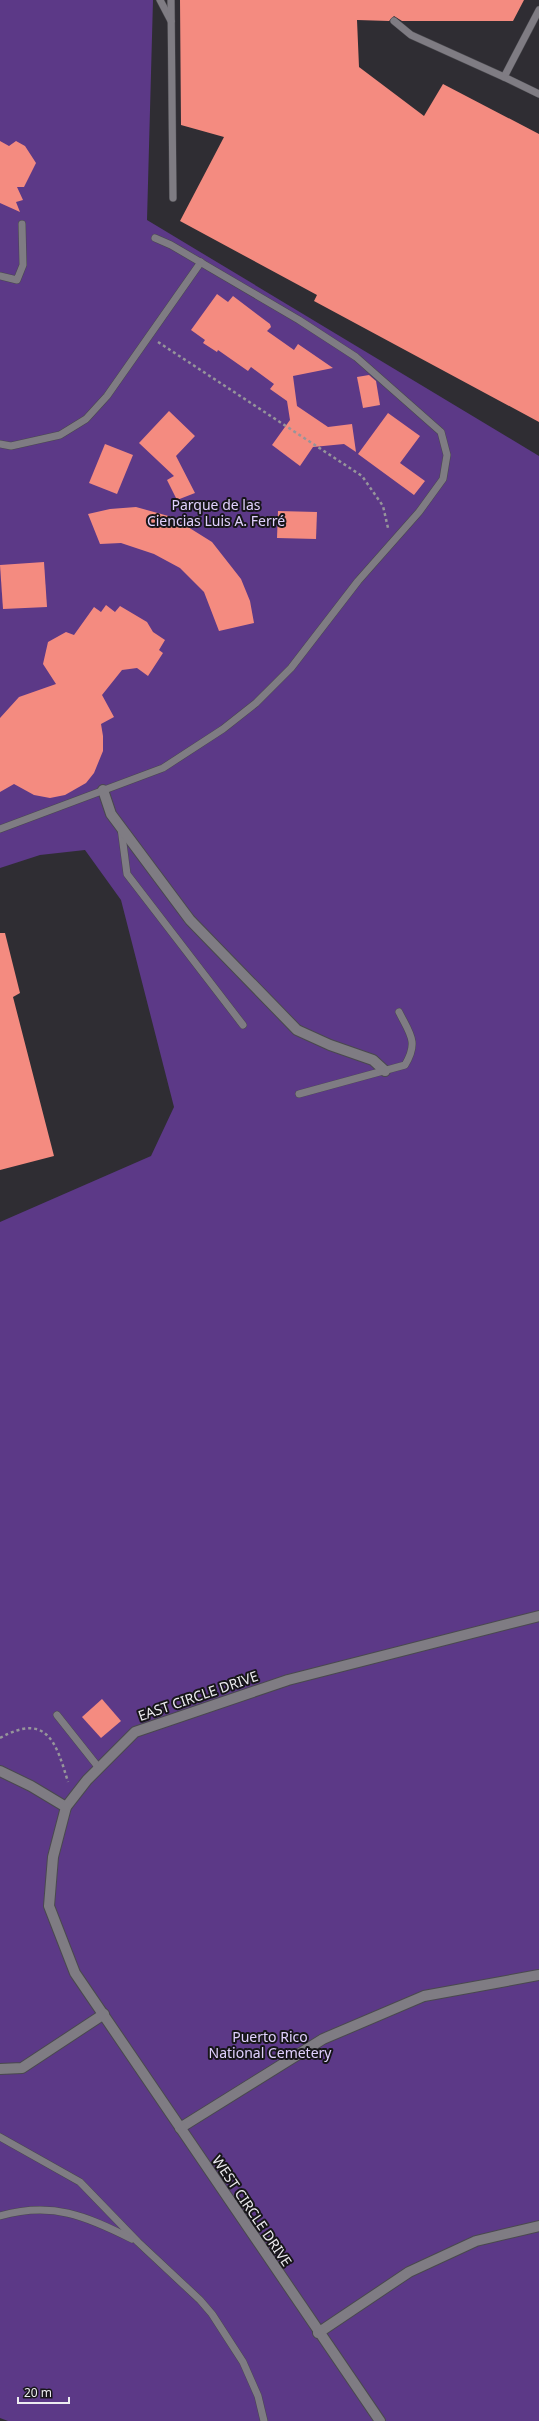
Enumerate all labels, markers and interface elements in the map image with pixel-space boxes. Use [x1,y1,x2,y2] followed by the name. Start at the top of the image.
[147,495,285,530] park label: Parque de las Ciencias Luis A. Ferré
[135,1666,260,1725] street label: EAST CIRCLE DRIVE
[209,2027,332,2062] park label: Puerto Rico National Cemetery
[208,2152,297,2270] street label: WEST CIRCLE DRIVE
[18,2379,69,2405] scale bar
[24,2384,52,2401] text: 20 m

